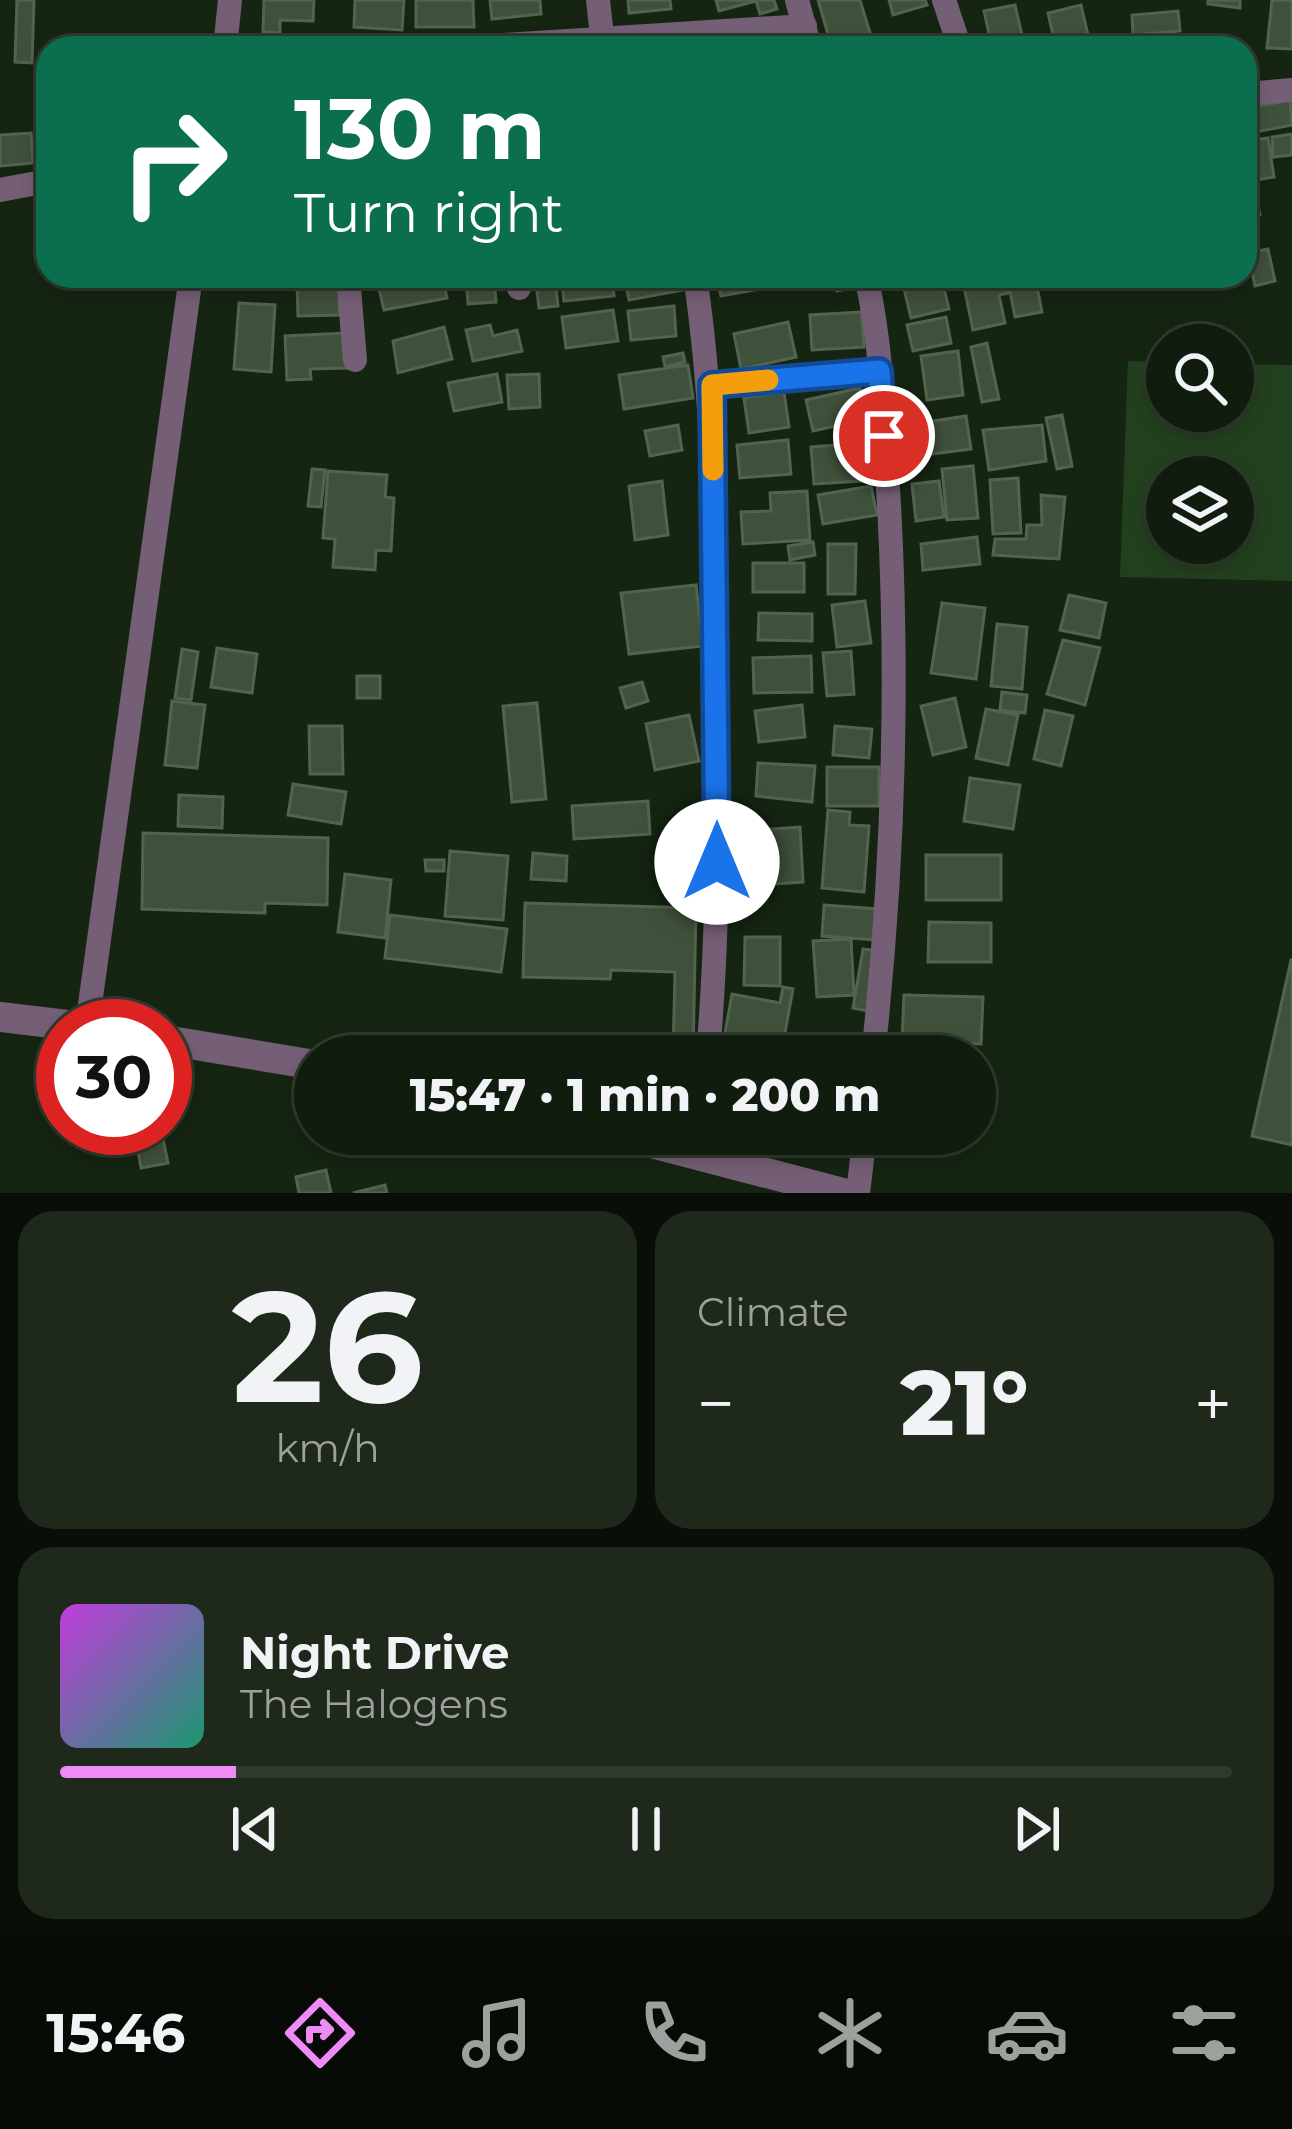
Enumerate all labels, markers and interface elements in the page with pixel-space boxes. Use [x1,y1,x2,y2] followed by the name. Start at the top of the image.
[294,78,546,180] text: 130 m
[96,84,252,240] icon: right
[294,180,564,246] text: Turn right
[1146,324,1254,564] map controls
[1146,324,1254,432] button: search
[833,385,935,487] pin
[851,403,917,469] icon: arrive
[1146,456,1254,564] button: layers
[654,799,780,925] position arrow
[36,999,192,1155] speed limit sign: 30
[410,1067,880,1122] text: 15:47 · 1 min · 200 m
[232,1251,423,1441] text: 26
[697,1288,849,1336] text: Climate
[901,1348,1028,1458] text: 21°
[697,1363,735,1444] text: −
[1194,1363,1232,1444] text: +
[275,1424,380,1472] text: km/h
[240,1625,509,1680] text: Night Drive
[240,1680,508,1728] text: The Halogens
[222,1796,288,1862] icon: previous
[613,1796,679,1862] icon: pause
[1004,1796,1070,1862] icon: next
[278,1991,362,2075] icon: directions
[455,1991,539,2075] icon: music
[632,1991,716,2075] icon: phone
[808,1991,892,2075] icon: climate
[985,1991,1069,2075] icon: car
[1162,1991,1246,2075] icon: filters
[46,2000,185,2066] text: 15:46

